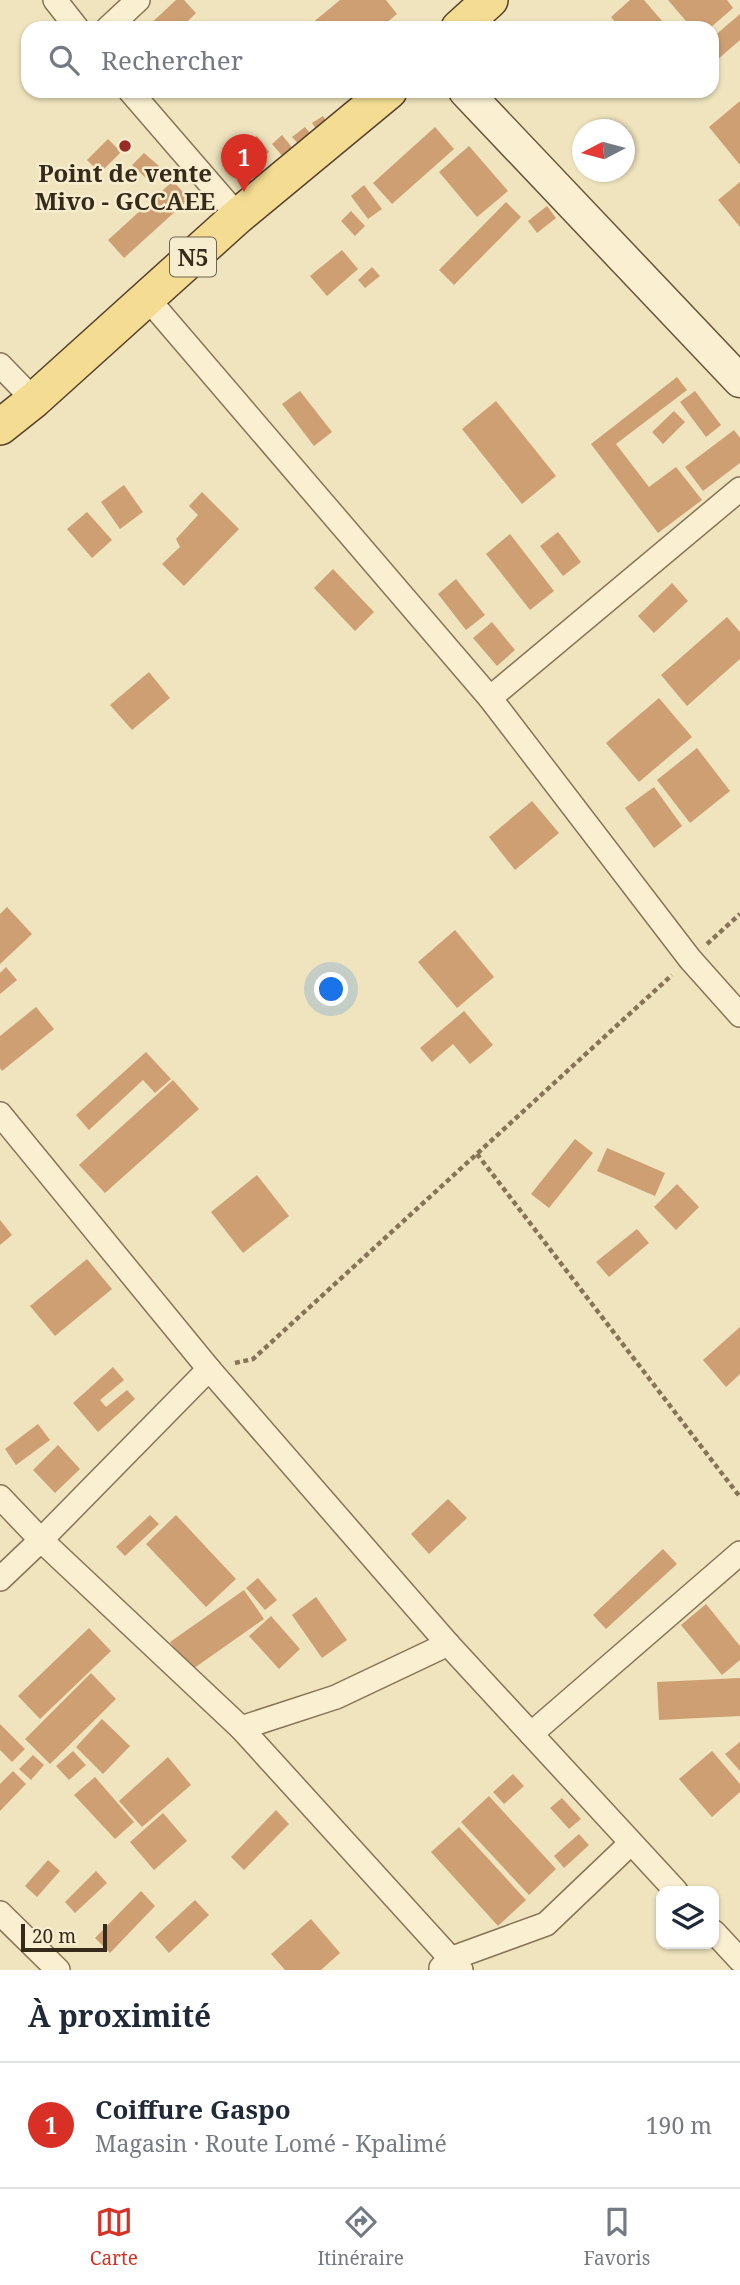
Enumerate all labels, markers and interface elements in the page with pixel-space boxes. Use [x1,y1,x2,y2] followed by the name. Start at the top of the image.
[21,21,719,98] search box
[45,41,83,79] icon: search
[101,42,243,78] text: Rechercher
[572,119,635,182] north arrow
[221,134,267,192] pin: 1
[117,138,133,154] marker: Point de vente Mivo - GCCAEE
[35,156,215,217] place label: Point de vente Mivo - GCCAEE
[170,238,216,276] road number: N5
[314,972,348,1006] your location
[656,1886,719,1949] map controls
[656,1886,719,1949] button: layers
[21,1921,107,1953] scale bar
[32,1923,76,1949] text: 20 m
[28,1995,211,2036] text: À proximité
[95,2091,291,2127] text: Coiffure Gaspo
[45,2109,58,2141] text: 1
[646,2109,712,2141] text: 190 m
[95,2127,447,2159] text: Magasin · Route Lomé - Kpalimé
[90,2203,138,2271] tab: Carte
[317,2203,404,2271] tab: Itinéraire
[584,2203,650,2271] tab: Favoris

